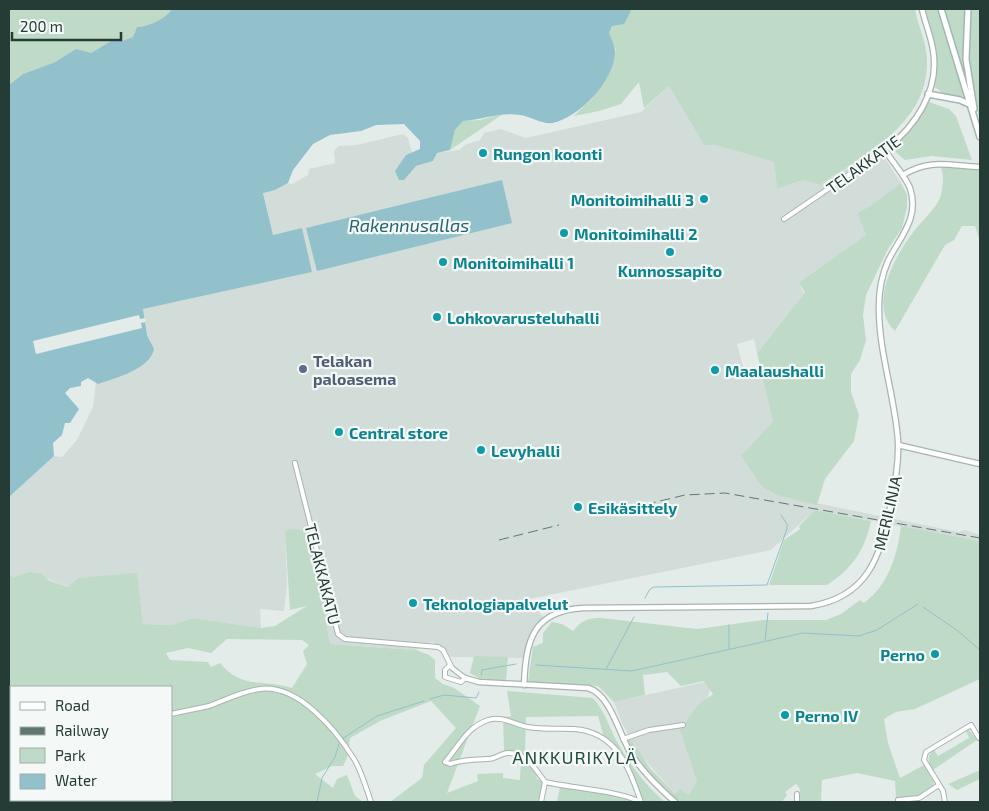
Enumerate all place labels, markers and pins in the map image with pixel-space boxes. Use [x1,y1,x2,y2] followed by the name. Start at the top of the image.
[493,144,602,163] place label: Rungon koonti
[477,147,489,159] marker: Rungon koonti
[571,190,694,209] place label: Monitoimihalli 3
[698,193,710,205] marker: Monitoimihalli 3
[574,224,697,243] place label: Monitoimihalli 2
[558,227,570,239] marker: Monitoimihalli 2
[664,246,676,258] marker: Kunnossapito
[453,253,574,272] place label: Monitoimihalli 1
[437,256,449,268] marker: Monitoimihalli 1
[618,261,722,280] place label: Kunnossapito
[447,308,599,327] place label: Lohkovarusteluhalli
[431,311,443,323] marker: Lohkovarusteluhalli
[313,351,396,388] place label: Telakan paloasema
[725,361,824,380] place label: Maalaushalli
[297,363,309,375] marker: Telakan paloasema
[709,364,721,376] marker: Maalaushalli
[349,423,448,442] place label: Central store
[333,426,345,438] marker: Central store
[491,441,560,461] place label: Levyhalli
[475,444,487,456] marker: Levyhalli
[588,498,677,518] place label: Esikäsittely
[572,501,584,513] marker: Esikäsittely
[423,594,569,613] place label: Teknologiapalvelut
[407,597,419,609] marker: Teknologiapalvelut
[880,645,925,664] place label: Perno
[929,648,941,660] marker: Perno
[795,706,859,725] place label: Perno IV
[779,709,791,721] marker: Perno IV

